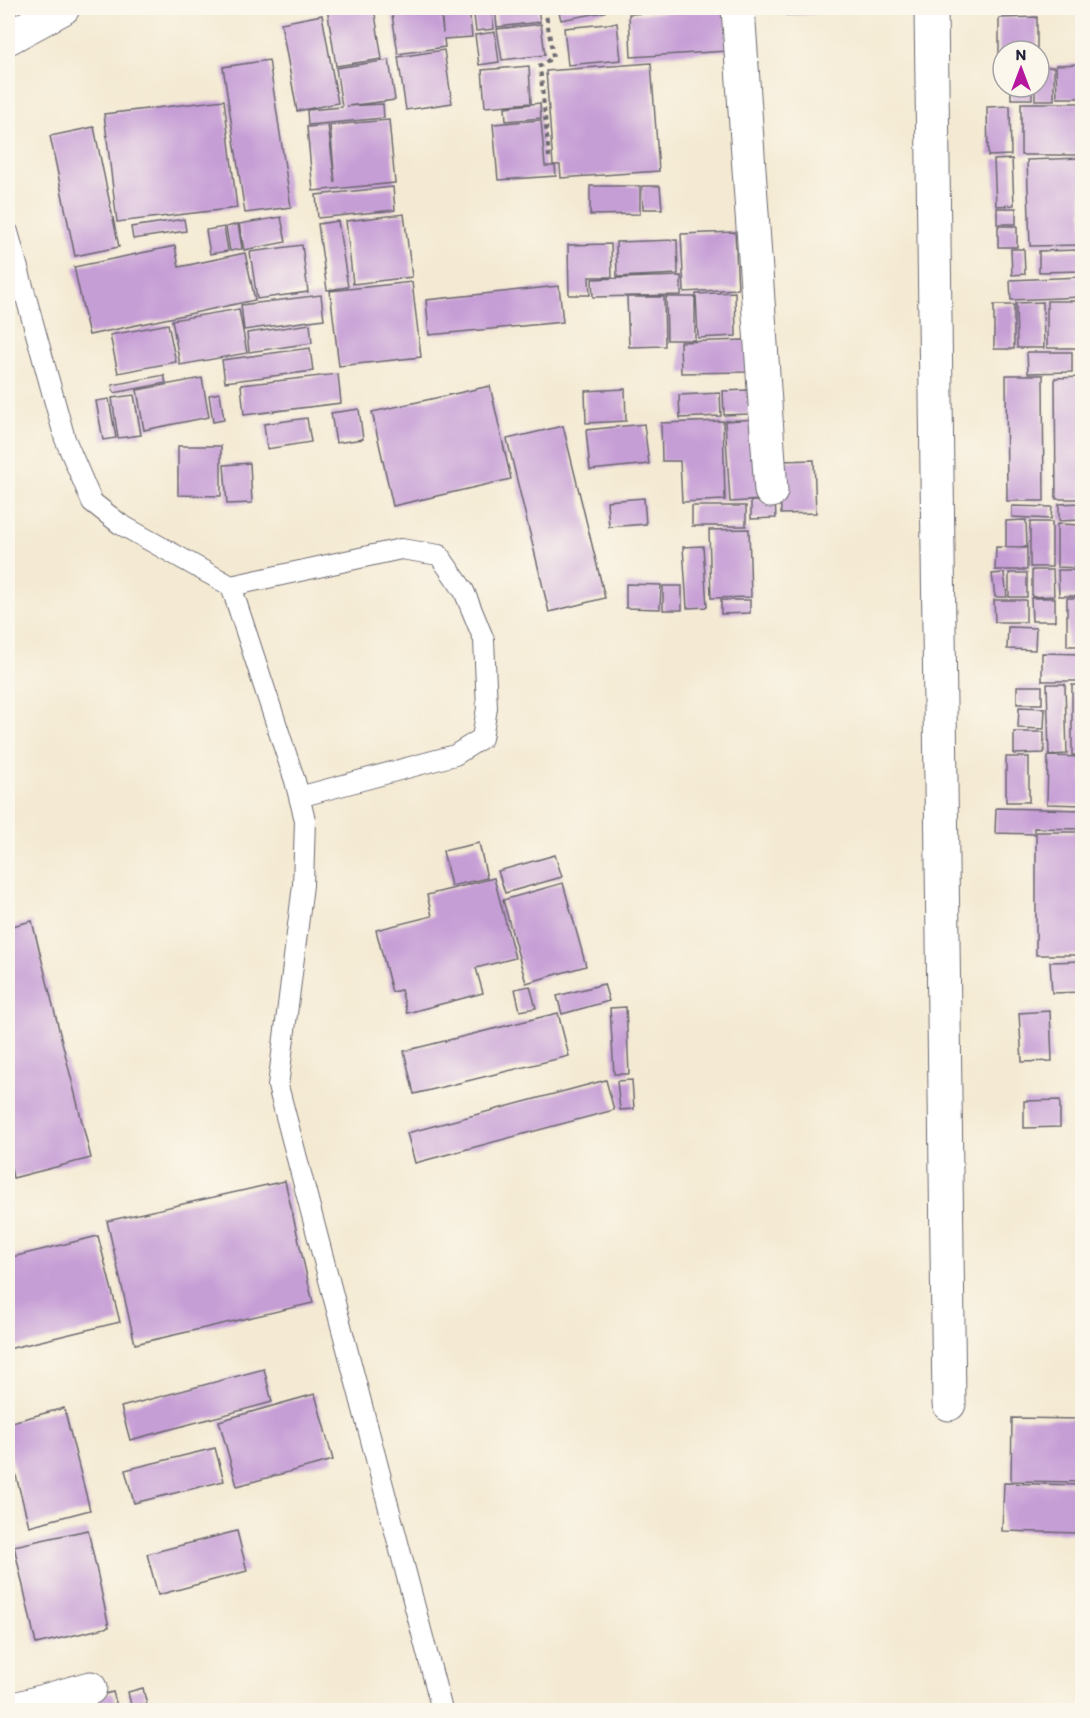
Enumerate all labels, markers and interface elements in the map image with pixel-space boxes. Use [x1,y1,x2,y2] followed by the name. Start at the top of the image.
[991,39,1051,99] north arrow
[1016,45,1026,64] text: N

